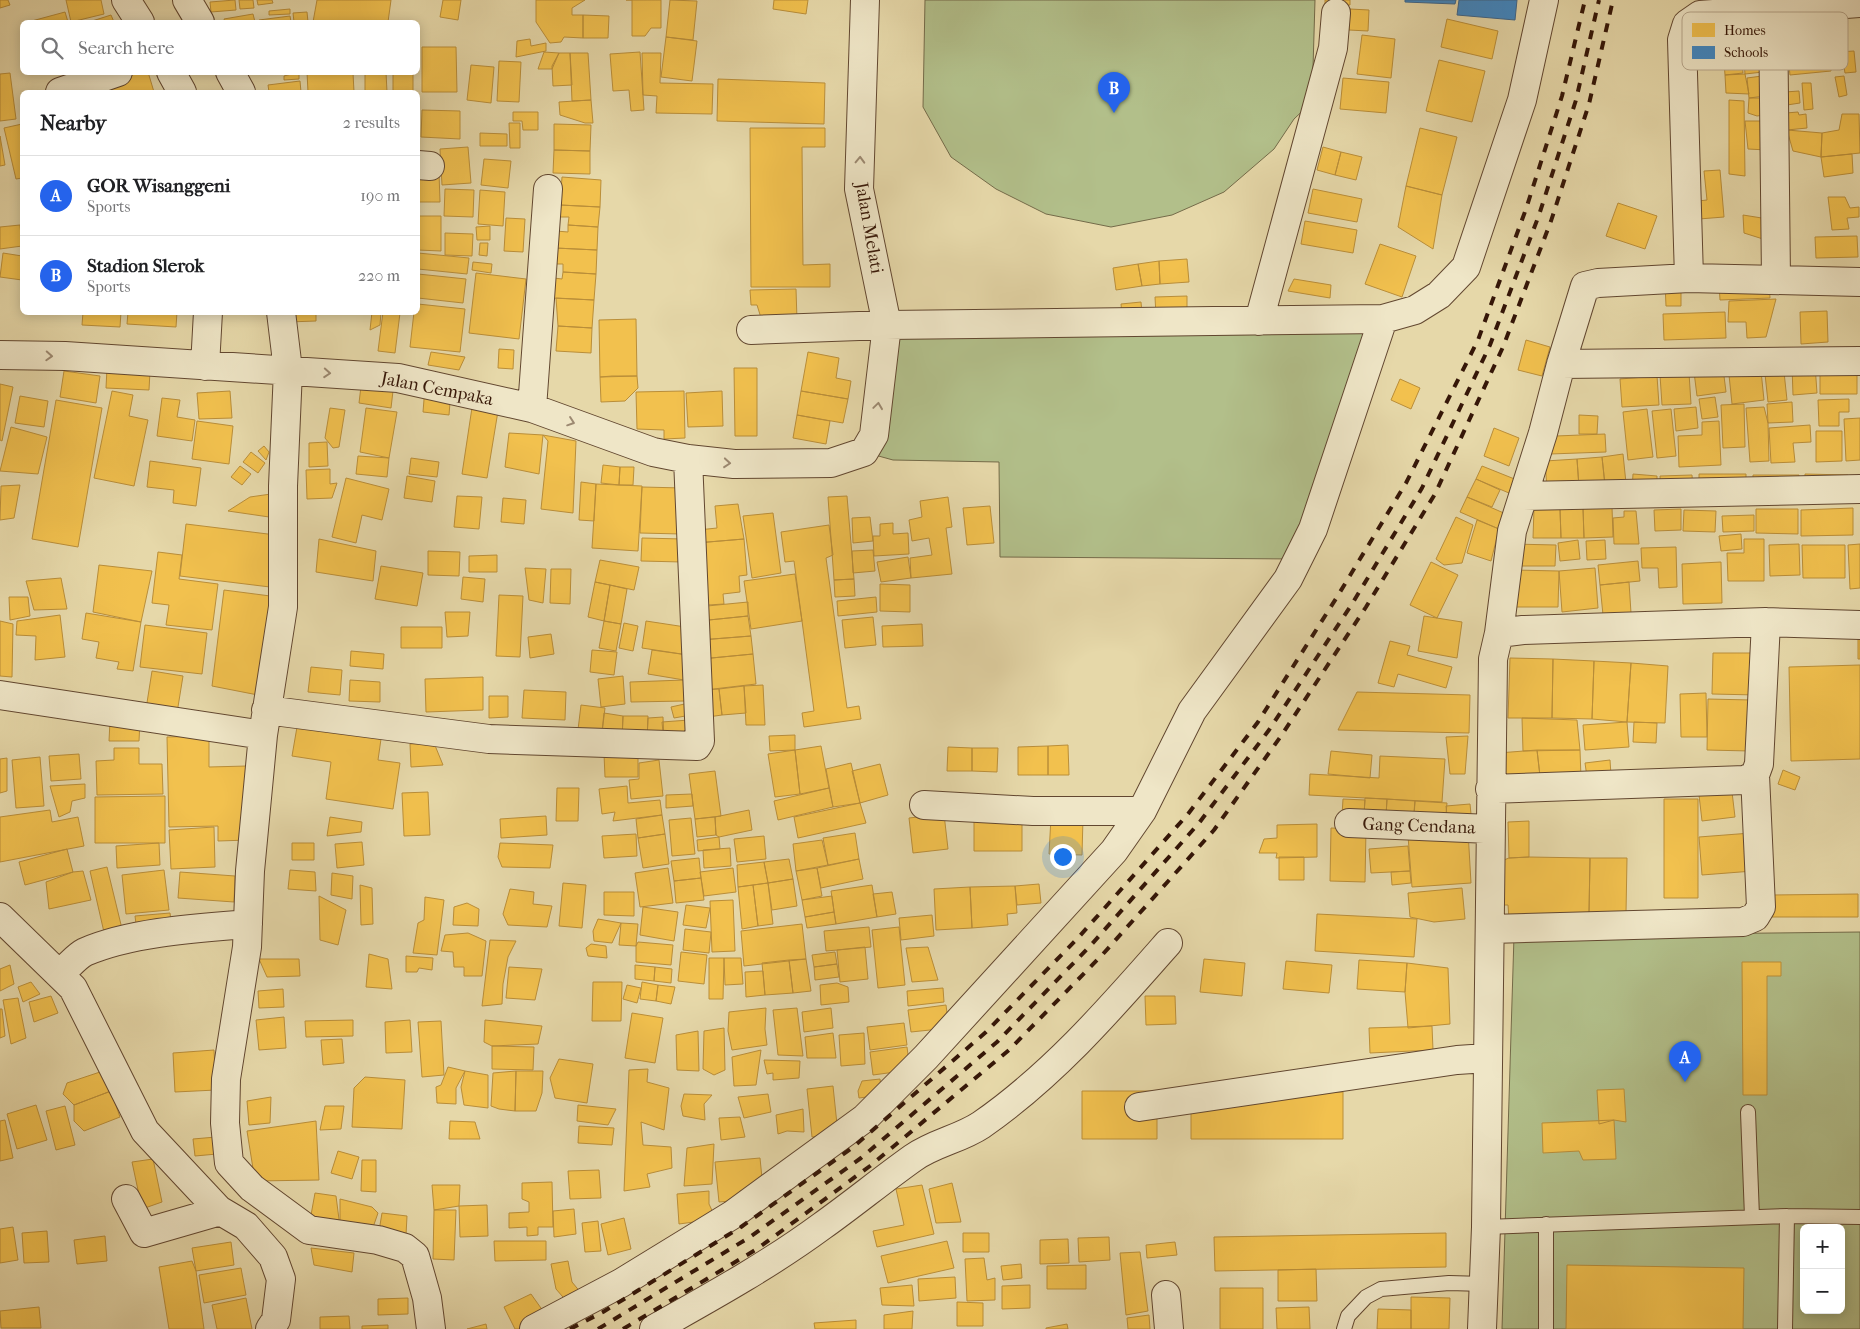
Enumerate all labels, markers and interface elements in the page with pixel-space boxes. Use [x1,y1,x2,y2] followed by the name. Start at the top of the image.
[1682,12,1848,70] legend
[20,20,420,75] search box
[1724,22,1766,39] text: Homes
[38,34,66,62] icon: search
[78,37,174,59] text: Search here
[1724,44,1768,61] text: Schools
[1098,72,1130,113] pin: B
[40,111,106,135] text: Nearby
[343,113,400,132] text: 2 results
[855,155,866,163] one-way arrow
[87,175,230,197] text: GOR Wisanggeni
[850,179,887,276] street label: Jalan Melati
[51,186,61,205] text: A
[360,186,400,205] text: 190 m
[87,197,130,216] text: Sports
[87,255,204,277] text: Stadion Slerok
[51,266,61,285] text: B
[358,266,400,285] text: 220 m
[87,277,130,296] text: Sports
[45,350,53,361] one-way arrow
[377,367,496,410] street label: Jalan Cempaka
[323,368,331,379] one-way arrow
[872,402,882,411] one-way arrow
[566,416,575,426] one-way arrow
[723,458,731,469] one-way arrow
[1362,814,1477,838] street label: Gang Cendana
[1050,844,1076,870] your location
[1669,1041,1701,1082] pin: A
[1800,1224,1845,1314] map controls
[1800,1224,1845,1269] button: +
[1800,1269,1845,1314] button: −

